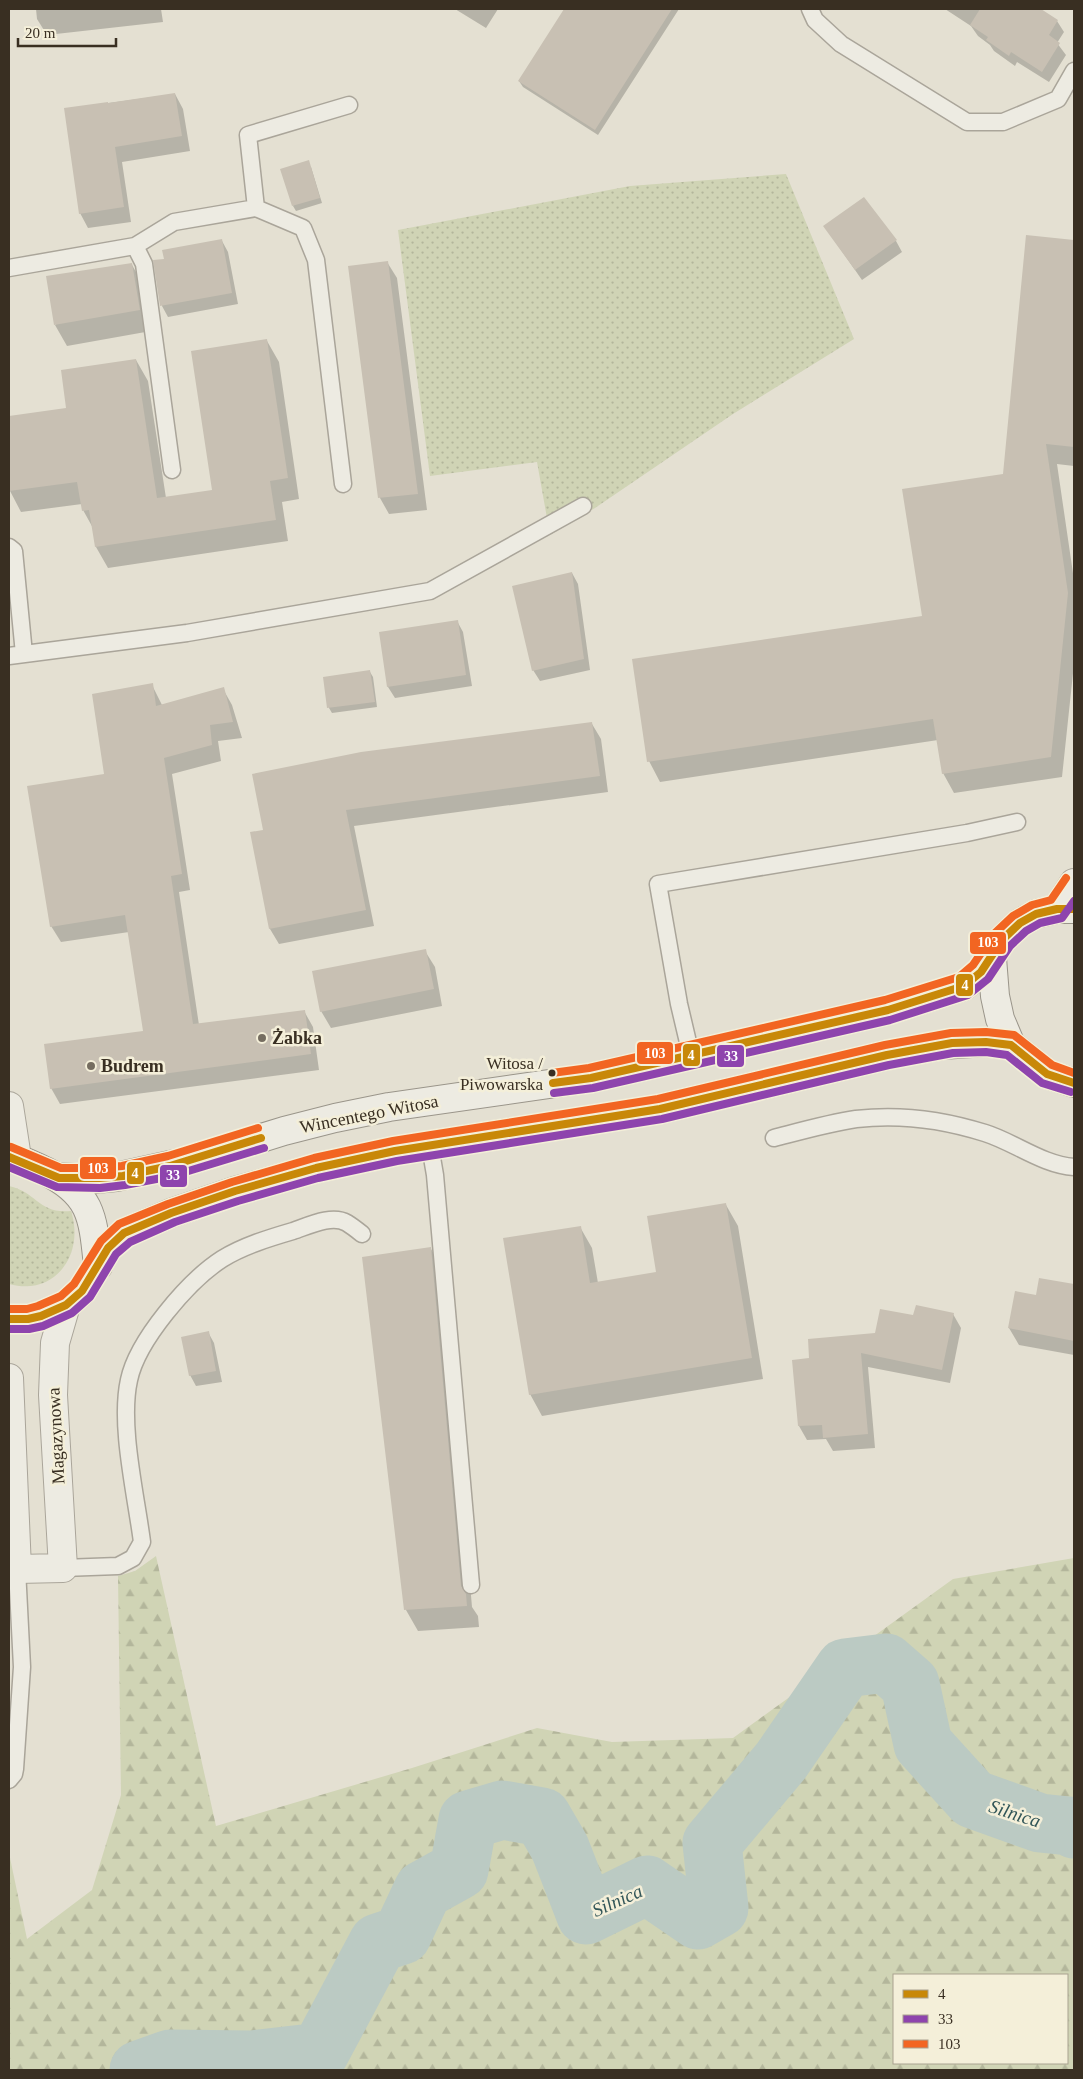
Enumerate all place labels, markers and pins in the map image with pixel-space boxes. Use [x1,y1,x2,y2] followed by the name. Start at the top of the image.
[272,1028,322,1048] place label: Żabka
[256,1032,268,1044] marker: Żabka
[460,1054,543,1094] place label: Witosa / Piwowarska
[101,1056,164,1076] place label: Budrem
[85,1060,97,1072] marker: Budrem
[547,1068,557,1078] marker: Witosa / Piwowarska

